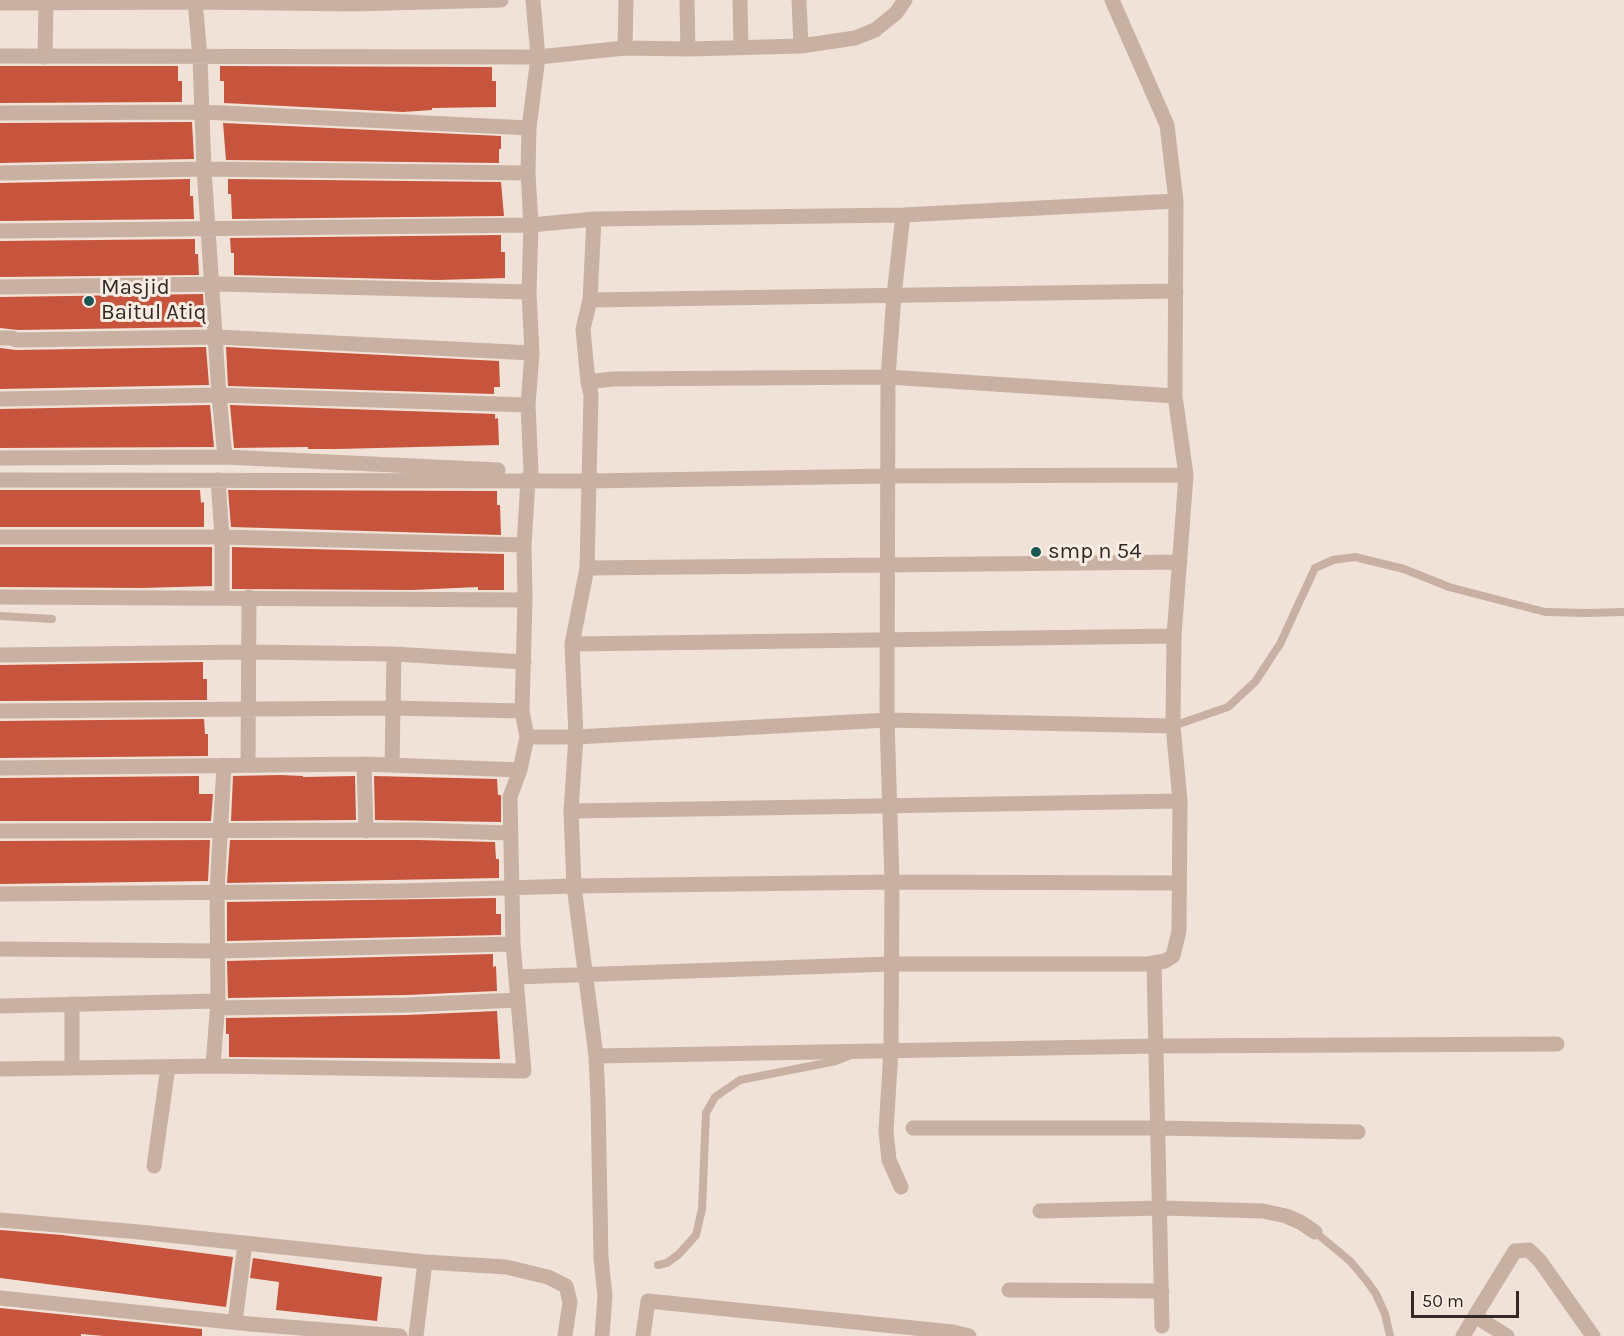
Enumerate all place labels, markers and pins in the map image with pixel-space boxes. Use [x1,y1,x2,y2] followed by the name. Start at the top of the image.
[101,275,207,326] place label: Masjid Baitul Atiq
[82,294,96,308] marker: Masjid Baitul Atiq
[1048,539,1141,565] place label: smp n 54
[1029,545,1043,559] marker: smp n 54

